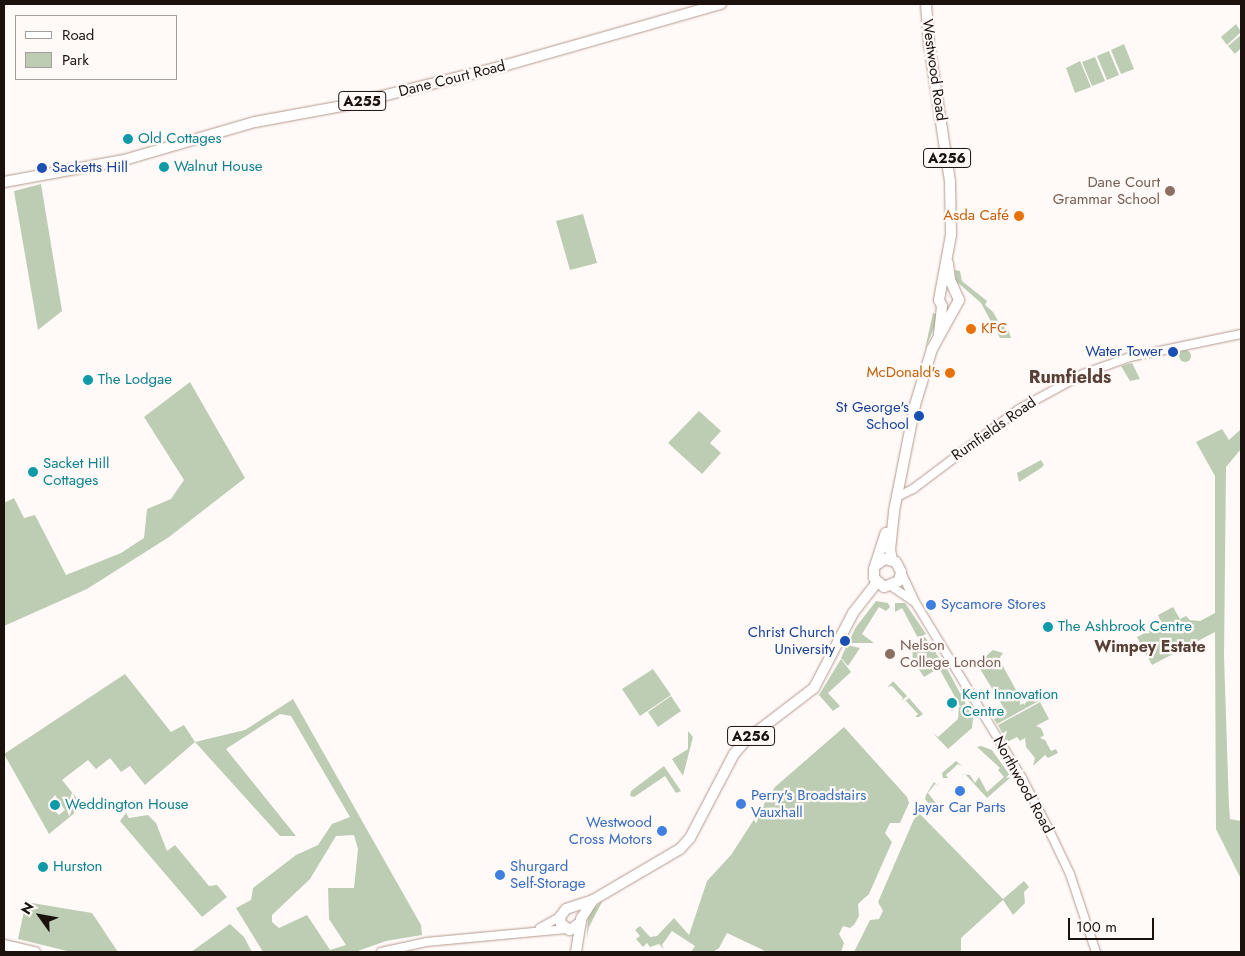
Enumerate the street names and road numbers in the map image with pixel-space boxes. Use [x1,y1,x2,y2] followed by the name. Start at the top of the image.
[918,18,950,122] street label: Westwood Road
[397,57,507,101] street label: Dane Court Road
[337,90,387,112] road number: A255
[922,146,972,170] road number: A256
[948,393,1040,465] street label: Rumfields Road
[726,724,776,748] road number: A256
[989,733,1057,837] street label: Northwood Road

